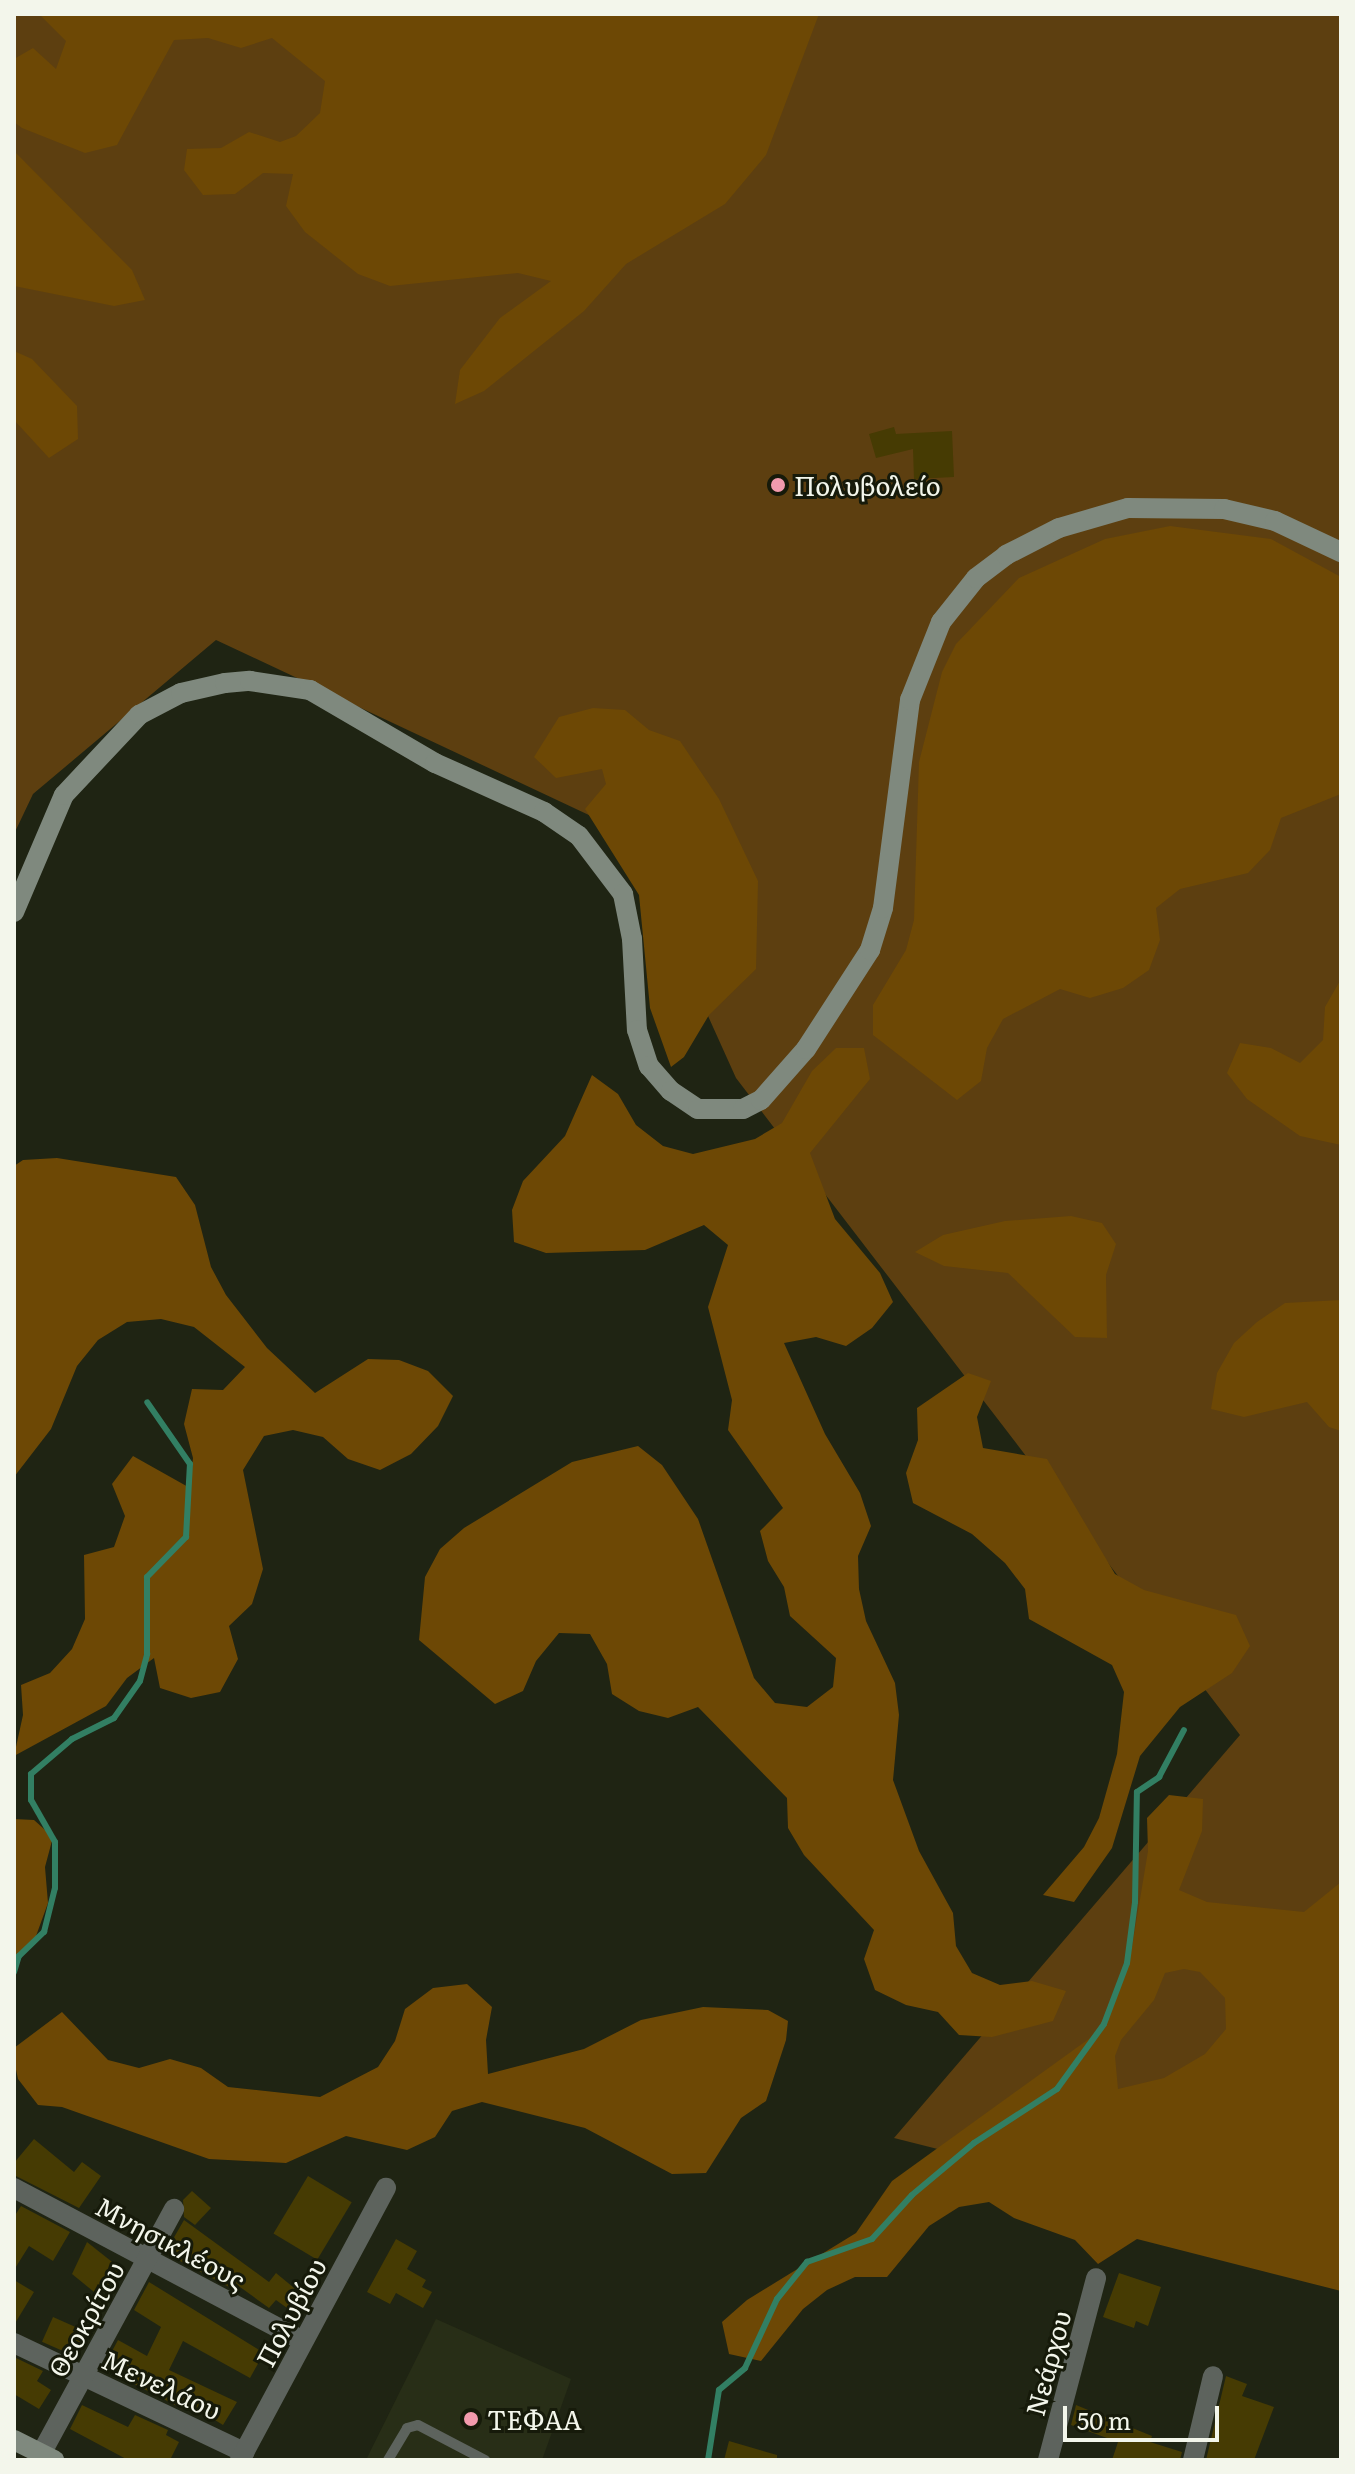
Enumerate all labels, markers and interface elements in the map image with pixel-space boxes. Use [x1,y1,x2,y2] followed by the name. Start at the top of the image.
[794,469,941,501] place label: Πολυβολείο
[769,476,787,494] marker: Πολυβολείο
[91,2190,251,2294] street label: Μνησικλέους
[248,2252,332,2372] street label: Πολυβίου
[40,2256,130,2382] street label: Θεοκρίτου
[1018,2307,1076,2419] street label: Νεάρχου
[98,2343,226,2425] street label: Μενελάου
[1067,2390,1223,2440] scale bar
[1077,2402,1131,2437] text: 50 m
[487,2403,582,2435] place label: ΤΕΦΑΑ
[462,2410,480,2428] marker: ΤΕΦΑΑ

